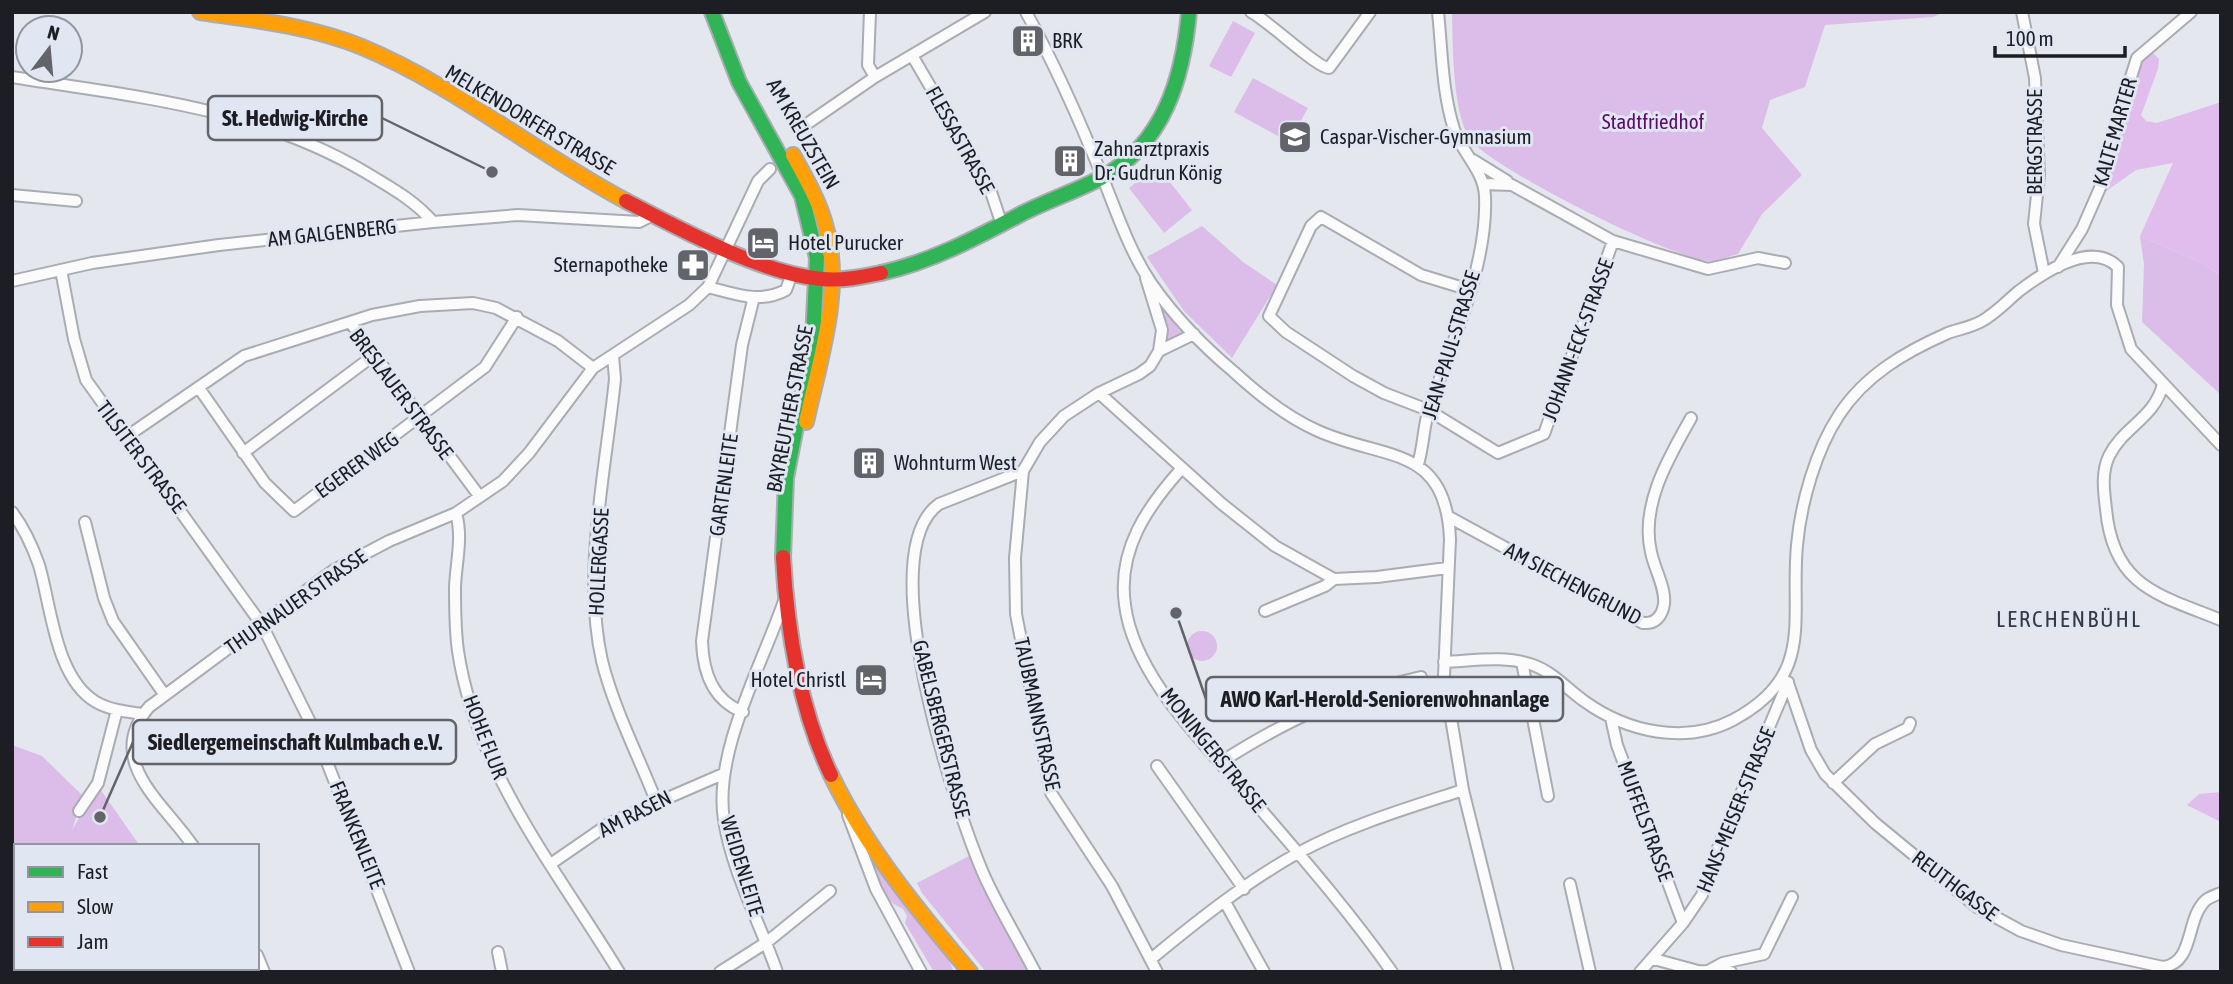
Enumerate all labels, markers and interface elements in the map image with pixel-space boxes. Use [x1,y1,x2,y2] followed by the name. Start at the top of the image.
[14,14,84,84] north arrow
[1995,14,2124,58] scale bar
[45,21,62,45] text: N
[1009,22,1047,60] building icon: BRK
[2006,26,2054,50] text: 100 m
[1052,28,1083,52] place label: BRK
[441,59,620,179] street label: MELKENDORFER STRASSE
[763,74,845,193] street label: AM KREUZSTEIN
[2087,74,2141,189] street label: KALTE MARTER
[922,82,1000,197] street label: FLESSASTRASSE
[2022,89,2046,195] street label: BERGSTRASSE
[208,96,382,140] callout: St. Hedwig-Kirche
[222,105,368,131] text: St. Hedwig-Kirche
[1602,109,1705,133] park label: Stadtfriedhof
[1276,118,1314,156] school or university icon: Caspar-Vischer-Gymnasium
[1320,124,1532,148] place label: Caspar-Vischer-Gymnasium
[1094,136,1222,184] place label: Zahnarztpraxis Dr. Gudrun König
[1051,142,1089,180] building icon: Zahnarztpraxis Dr. Gudrun König
[266,213,397,251] street label: AM GALGENBERG
[744,224,782,262] hotel icon: Hotel Purucker
[788,230,904,254] place label: Hotel Purucker
[674,246,712,284] pharmacy icon: Sternapotheke
[554,252,668,276] place label: Sternapotheke
[1537,255,1618,424] street label: JOHANN-ECK-STRASSE
[1416,268,1484,422] street label: JEAN-PAUL-STRASSE
[761,323,817,494] street label: BAYREUTHER STRASSE
[345,324,459,463] street label: BRESLAUER STRASSE
[92,396,192,517] street label: TILSITER STRASSE
[310,426,403,502] street label: EGERER WEG
[704,432,742,538] street label: GARTENLEITE
[850,444,888,482] building icon: Wohnturm West
[894,450,1017,474] place label: Wohnturm West
[583,507,613,616] street label: HOLLERGASSE
[1501,537,1646,629] street label: AM SIECHENGRUND
[220,543,371,659] street label: THURNAUER STRASSE
[1996,606,2142,632] district label: LERCHENBÜHL
[1010,635,1066,792] street label: TAUBMANNSTRASSE
[908,637,976,820] street label: GABELSBERGERSTRASSE
[852,661,890,699] hotel icon: Hotel Christl
[750,667,846,691] place label: Hotel Christl
[1206,677,1563,721] callout: AWO Karl-Herold-Seniorenwohnanlage
[1156,683,1271,816] street label: MONINGERSTRASSE
[1220,686,1549,712] text: AWO Karl-Herold-Seniorenwohnanlage
[459,691,513,782] street label: HOHE FLUR
[133,720,456,764] callout: Siedlergemeinschaft Kulmbach e.V.
[1691,723,1779,896] street label: HANS-MEISER-STRASSE
[148,729,442,755] text: Siedlergemeinschaft Kulmbach e.V.
[1613,757,1679,884] street label: MUFFELSTRASSE
[325,777,390,892] street label: FRANKENLEITE
[594,785,675,842] street label: AM RASEN
[716,813,770,919] street label: WEIDENLEITE
[14,844,259,970] legend
[1908,845,2003,925] street label: REUTHGASSE
[77,859,108,883] text: Fast
[77,894,114,918] text: Slow
[77,929,109,953] text: Jam

